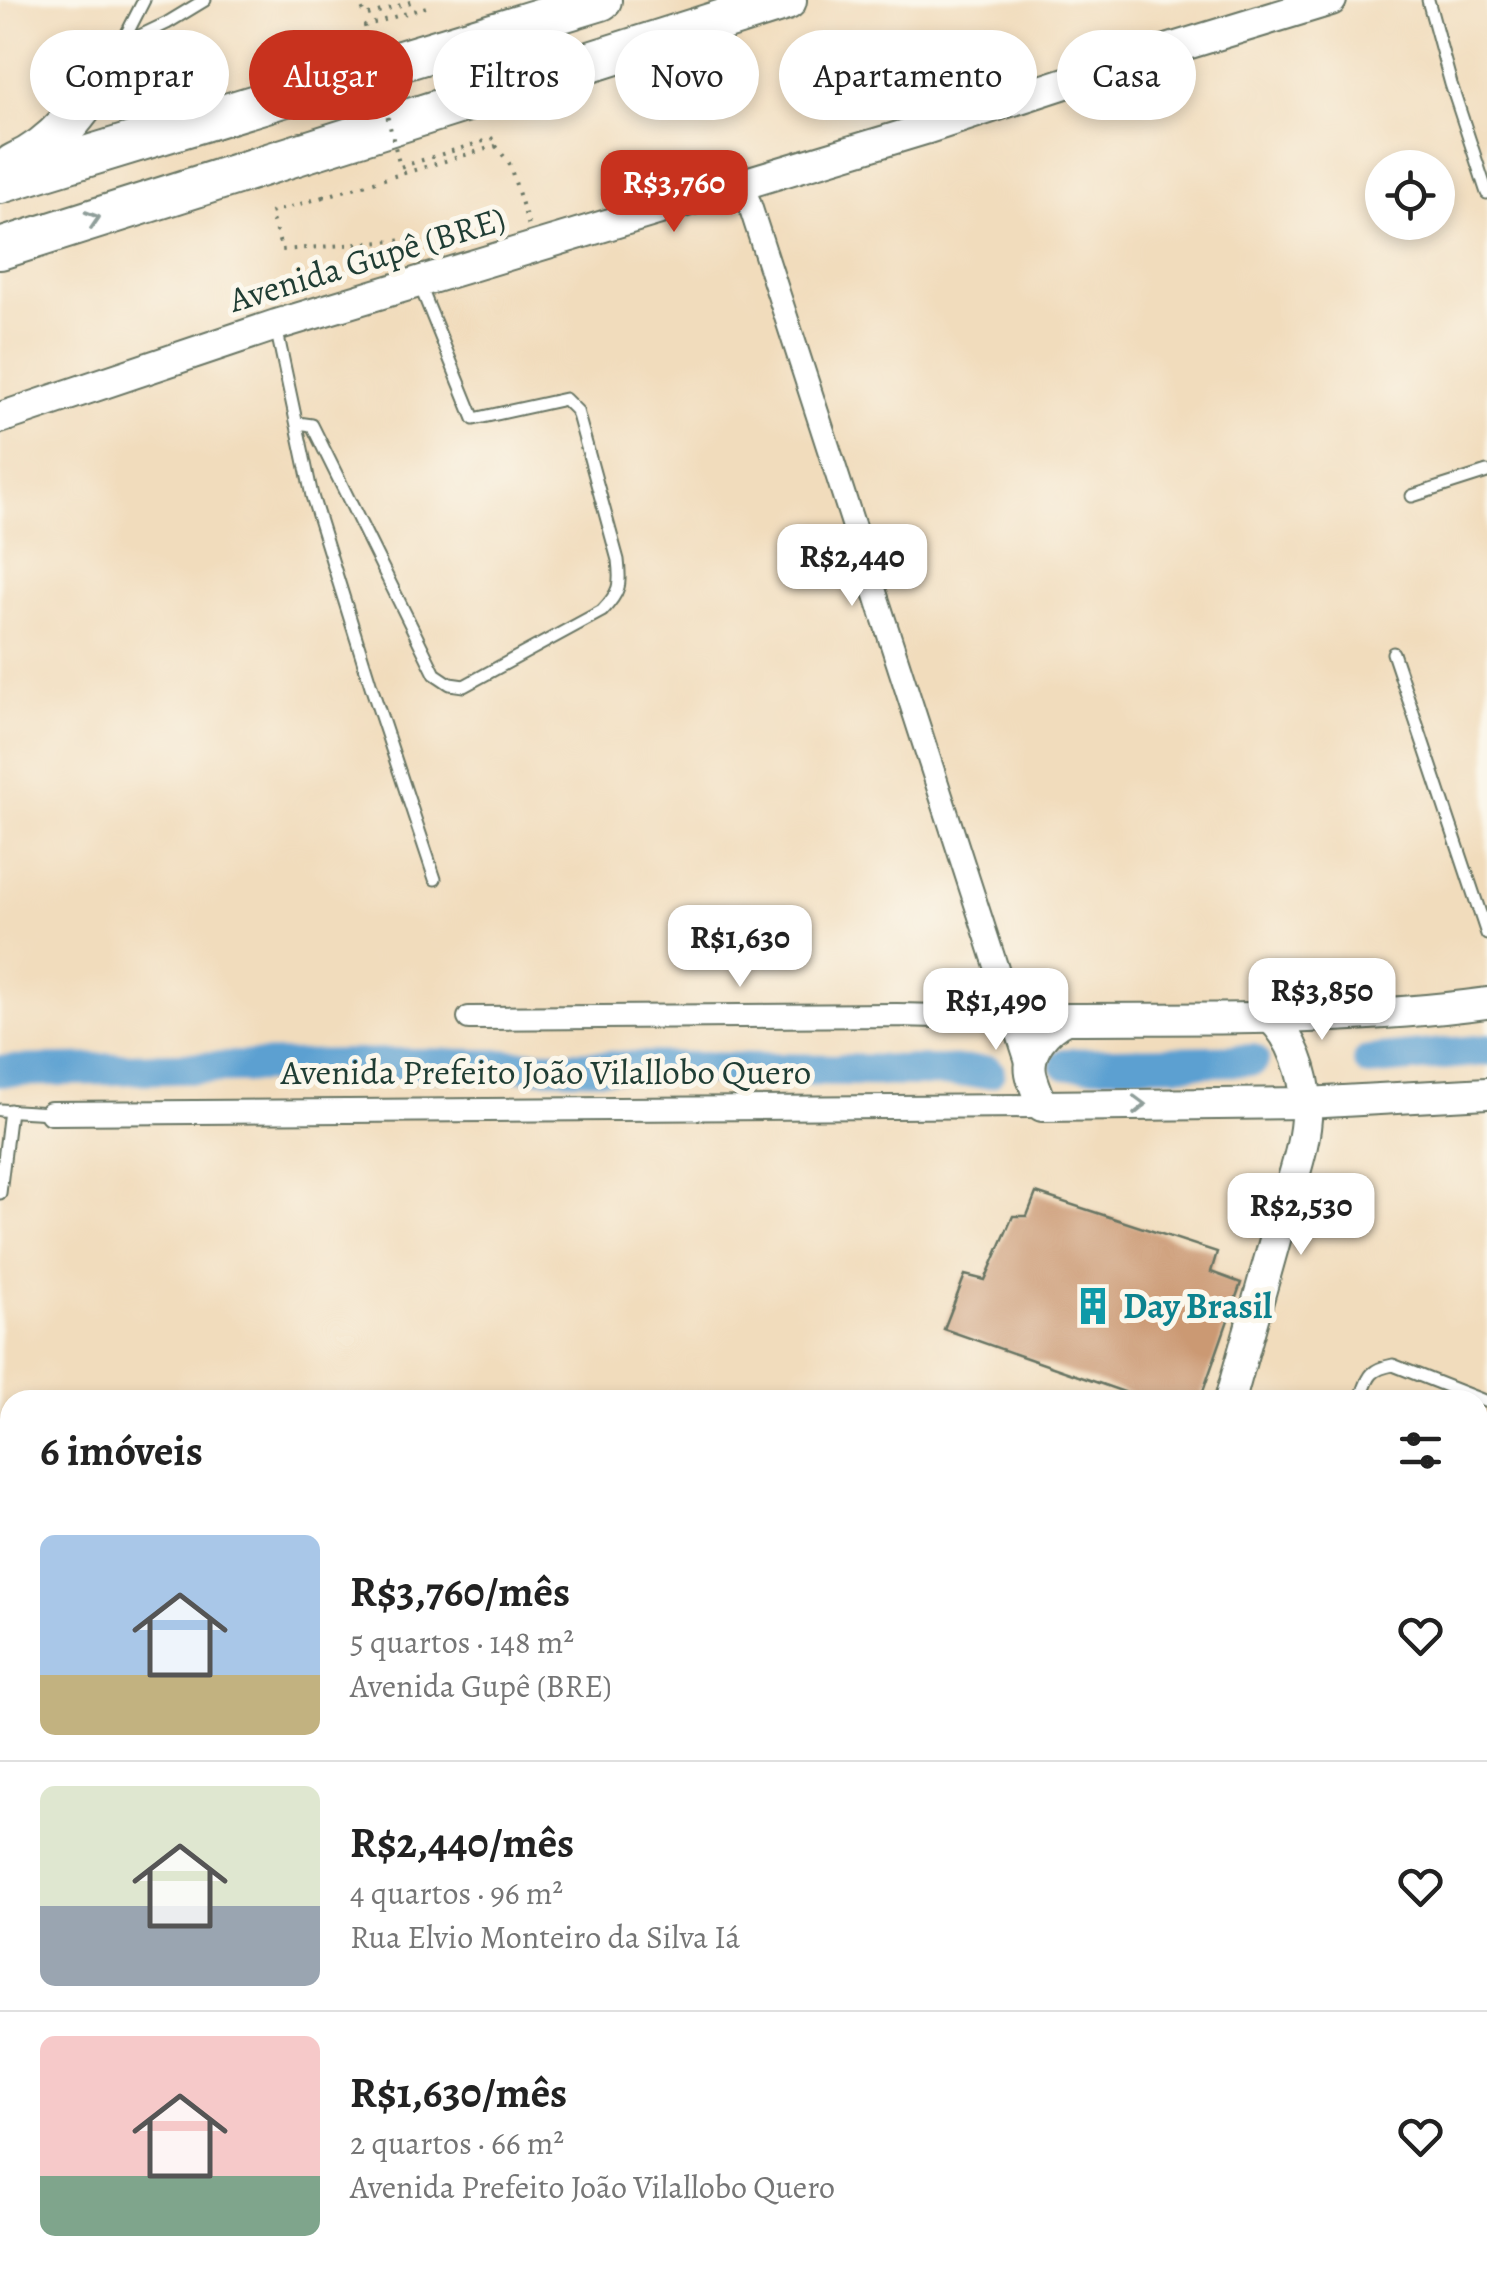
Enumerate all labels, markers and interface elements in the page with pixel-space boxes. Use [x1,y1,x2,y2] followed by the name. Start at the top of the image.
[30,30,229,120] chip: Comprar
[249,30,413,120] chip: Alugar
[433,30,595,120] chip: Filtros
[615,30,759,120] chip: Novo
[779,30,1037,120] chip: Apartamento
[1057,30,1196,120] chip: Casa
[582,150,766,235] pin: R$3,760
[1365,150,1455,240] map controls
[1365,150,1455,240] button: locate
[623,160,725,204] text: R$3,760
[222,194,511,324] street label: Avenida Gupê (BRE)
[84,211,101,231] one-way arrow
[760,524,944,609] pin: R$2,440
[799,534,905,578] text: R$2,440
[648,905,832,990] pin: R$1,630
[690,915,790,959] text: R$1,630
[1230,958,1414,1043] pin: R$3,850
[904,968,1088,1053] pin: R$1,490
[1271,968,1373,1012] text: R$3,850
[945,978,1047,1022] text: R$1,490
[280,1048,811,1096] street label: Avenida Prefeito João Vilallobo Quero
[1132,1094,1148,1116] one-way arrow
[1209,1173,1393,1258] pin: R$2,530
[1249,1183,1353,1227] text: R$2,530
[1123,1282,1272,1330] place label: Day Brasil
[1072,1285,1114,1327] building icon: Day Brasil
[40,1422,203,1479] text: 6 imóveis
[1393,1423,1448,1478] icon: filters
[350,1563,570,1620] text: R$3,760/mês
[120,1575,240,1695] icon: home
[1393,1608,1448,1663] icon: heart
[350,1620,574,1664] text: 5 quartos · 148 m²
[350,1664,612,1708] text: Avenida Gupê (BRE)
[350,1814,574,1871] text: R$2,440/mês
[120,1826,240,1946] icon: home
[1393,1859,1448,1914] icon: heart
[350,1871,563,1915] text: 4 quartos · 96 m²
[350,1915,740,1959] text: Rua Elvio Monteiro da Silva Iá
[350,2064,567,2121] text: R$1,630/mês
[120,2076,240,2196] icon: home
[1393,2109,1448,2164] icon: heart
[350,2121,564,2165] text: 2 quartos · 66 m²
[350,2165,835,2209] text: Avenida Prefeito João Vilallobo Quero

